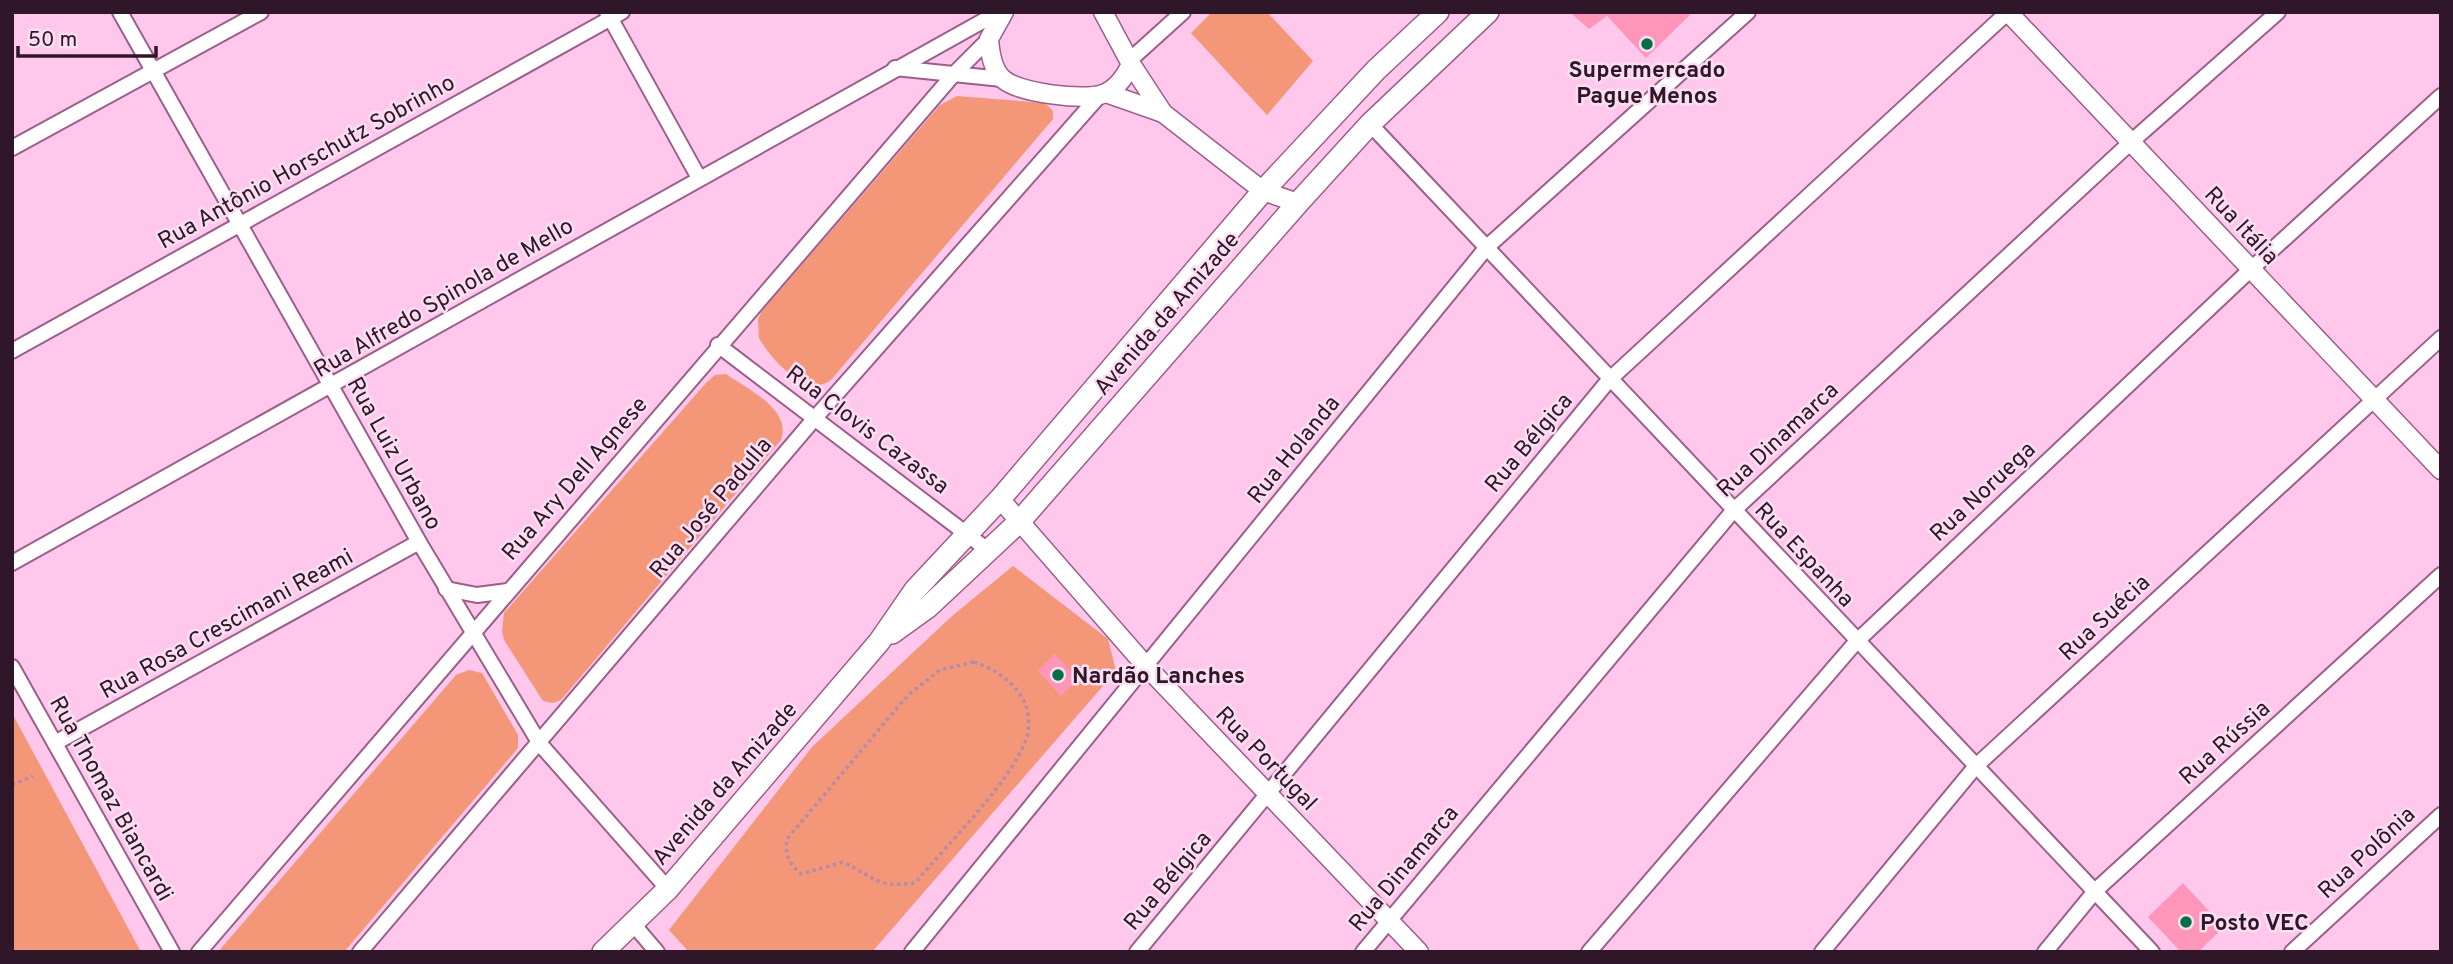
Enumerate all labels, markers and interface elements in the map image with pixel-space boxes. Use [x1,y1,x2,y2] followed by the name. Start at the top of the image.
[18,14,156,58] scale bar
[28,27,77,54] text: 50 m
[1639,36,1655,52] marker: Supermercado Pague Menos
[1568,57,1726,112] place label: Supermercado Pague Menos
[154,69,461,257] street label: Rua Antônio Horschutz Sobrinho
[2197,181,2284,272] street label: Rua Itália
[309,213,579,385] street label: Rua Alfredo Spinola de Mello
[1089,227,1247,403] street label: Avenida da Amizade
[779,360,954,502] street label: Rua Clovis Cazassa
[339,373,447,536] street label: Rua Luiz Urbano
[1712,377,1846,505] street label: Rua Dinamarca
[1480,388,1580,499] street label: Rua Bélgica
[1242,390,1348,511] street label: Rua Holanda
[497,392,655,568] street label: Rua Ary Dell Agnese
[644,432,779,585] street label: Rua José Padulla
[1925,436,2043,549] street label: Rua Noruega
[1747,497,1859,614] street label: Rua Espanha
[95,543,359,707] street label: Rua Rosa Crescimani Reami
[2054,569,2157,668] street label: Rua Suécia
[1072,663,1245,692] place label: Nardão Lanches
[1050,667,1066,683] marker: Nardão Lanches
[41,692,178,907] street label: Rua Thomaz Biancardi
[2174,695,2277,792] street label: Rua Rússia
[647,697,805,873] street label: Avenida da Amizade
[1208,701,1322,818] street label: Rua Portugal
[1344,800,1466,939] street label: Rua Dinamarca
[2313,801,2423,906] street label: Rua Polônia
[1119,826,1219,937] street label: Rua Bélgica
[2200,910,2309,939] place label: Posto VEC
[2178,914,2194,930] marker: Posto VEC

